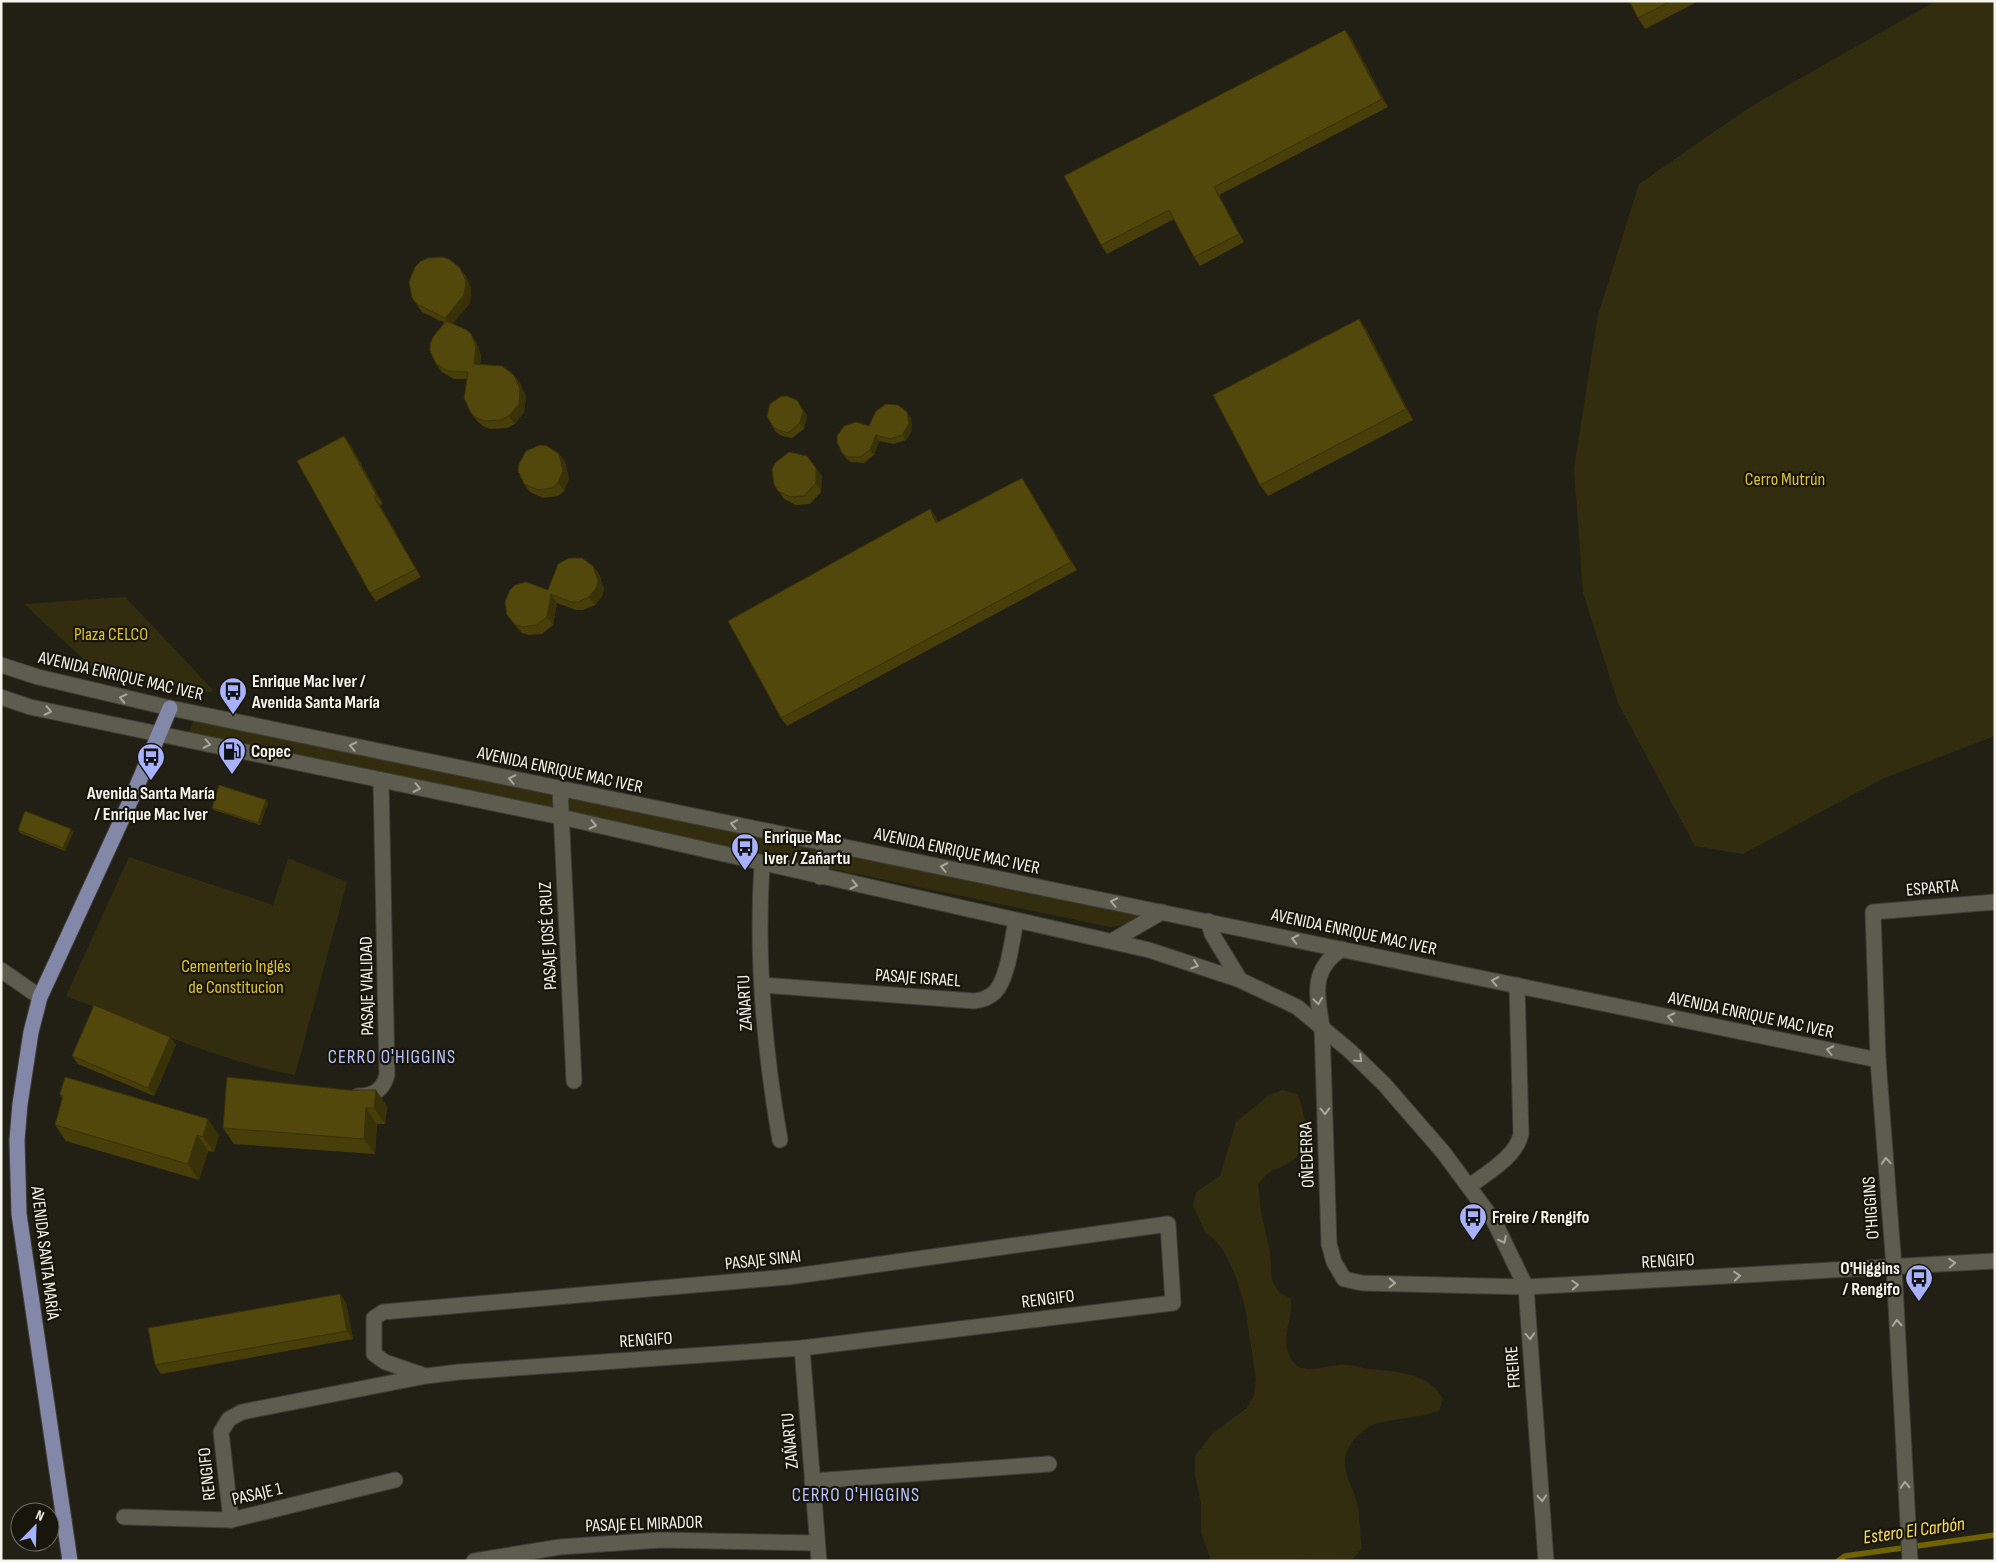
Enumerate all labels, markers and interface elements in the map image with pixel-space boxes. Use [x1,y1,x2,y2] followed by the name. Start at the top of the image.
[1745,469,1825,490] park label: Cerro Mutrún
[74,624,148,645] park label: Plaza CELCO
[36,647,206,705] street label: AVENIDA ENRIQUE MAC IVER
[251,671,380,713] place label: Enrique Mac Iver / Avenida Santa María
[218,676,248,715] bus stop icon: Enrique Mac Iver / Avenida Santa María
[118,693,127,704] one-way arrow
[44,705,52,716] one-way arrow
[217,736,247,775] fuel station icon: Copec
[202,738,211,749] one-way arrow
[251,741,291,762] place label: Copec
[349,741,358,752] one-way arrow
[136,742,166,781] bus stop icon: Avenida Santa María / Enrique Mac Iver
[474,742,645,798] street label: AVENIDA ENRIQUE MAC IVER
[508,774,517,785] one-way arrow
[413,782,422,792] one-way arrow
[86,783,215,825] place label: Avenida Santa María / Enrique Mac Iver
[589,819,598,830] one-way arrow
[729,819,738,830] one-way arrow
[871,823,1042,879] street label: AVENIDA ENRIQUE MAC IVER
[764,827,851,869] place label: Enrique Mac Iver / Zañartu
[730,832,760,871] bus stop icon: Enrique Mac Iver / Zañartu
[940,862,949,873] one-way arrow
[1905,875,1959,901] street label: ESPARTA
[850,879,859,889] one-way arrow
[535,881,561,991] street label: PASAJE JOSÉ CRUZ
[1110,897,1119,908] one-way arrow
[1268,904,1439,960] street label: AVENIDA ENRIQUE MAC IVER
[1290,935,1299,945] one-way arrow
[356,936,378,1036] street label: PASAJE VIALIDAD
[181,956,291,998] park label: Cementerio Inglés de Constitucion
[1190,959,1199,969] one-way arrow
[874,965,962,991] street label: PASAJE ISRAEL
[733,974,757,1032] street label: ZAÑARTU
[1491,976,1499,987] one-way arrow
[1665,987,1836,1043] street label: AVENIDA ENRIQUE MAC IVER
[1312,997,1323,1005] one-way arrow
[1667,1013,1676,1023] one-way arrow
[1826,1045,1835,1056] one-way arrow
[328,1046,456,1069] district label: CERRO O'HIGGINS
[1353,1053,1362,1062] one-way arrow
[1319,1107,1330,1115] one-way arrow
[1295,1121,1319,1188] street label: OÑEDERRA
[1881,1157,1892,1165] one-way arrow
[1858,1176,1884,1240] street label: O'HIGGINS
[26,1184,64,1321] street label: AVENIDA SANTA MARÍA
[1458,1202,1488,1241] bus stop icon: Freire / Rengifo
[1492,1207,1589,1228] place label: Freire / Rengifo
[1497,1235,1507,1244] one-way arrow
[724,1246,802,1274] street label: PASAJE SINAI
[1641,1249,1695,1273] street label: RENGIFO
[1840,1258,1900,1300] place label: O'Higgins / Rengifo
[1948,1258,1956,1269] one-way arrow
[1904,1263,1934,1302] bus stop icon: O'Higgins / Rengifo
[1733,1270,1741,1281] one-way arrow
[1389,1278,1397,1289] one-way arrow
[1571,1279,1579,1290] one-way arrow
[1020,1285,1076,1313] street label: RENGIFO
[1891,1319,1902,1327] one-way arrow
[619,1328,673,1352] street label: RENGIFO
[1524,1332,1535,1340] one-way arrow
[1501,1345,1525,1389] street label: FREIRE
[777,1412,803,1470] street label: ZAÑARTU
[194,1446,220,1502] street label: RENGIFO
[230,1478,285,1510] street label: PASAJE 1
[1900,1481,1911,1489] one-way arrow
[792,1484,920,1507] district label: CERRO O'HIGGINS
[1536,1494,1547,1502] one-way arrow
[10,1502,60,1552] north arrow
[33,1506,47,1525] text: N
[585,1511,703,1537] street label: PASAJE EL MIRADOR
[1862,1512,1966,1550] water label: Estero El Carbón

